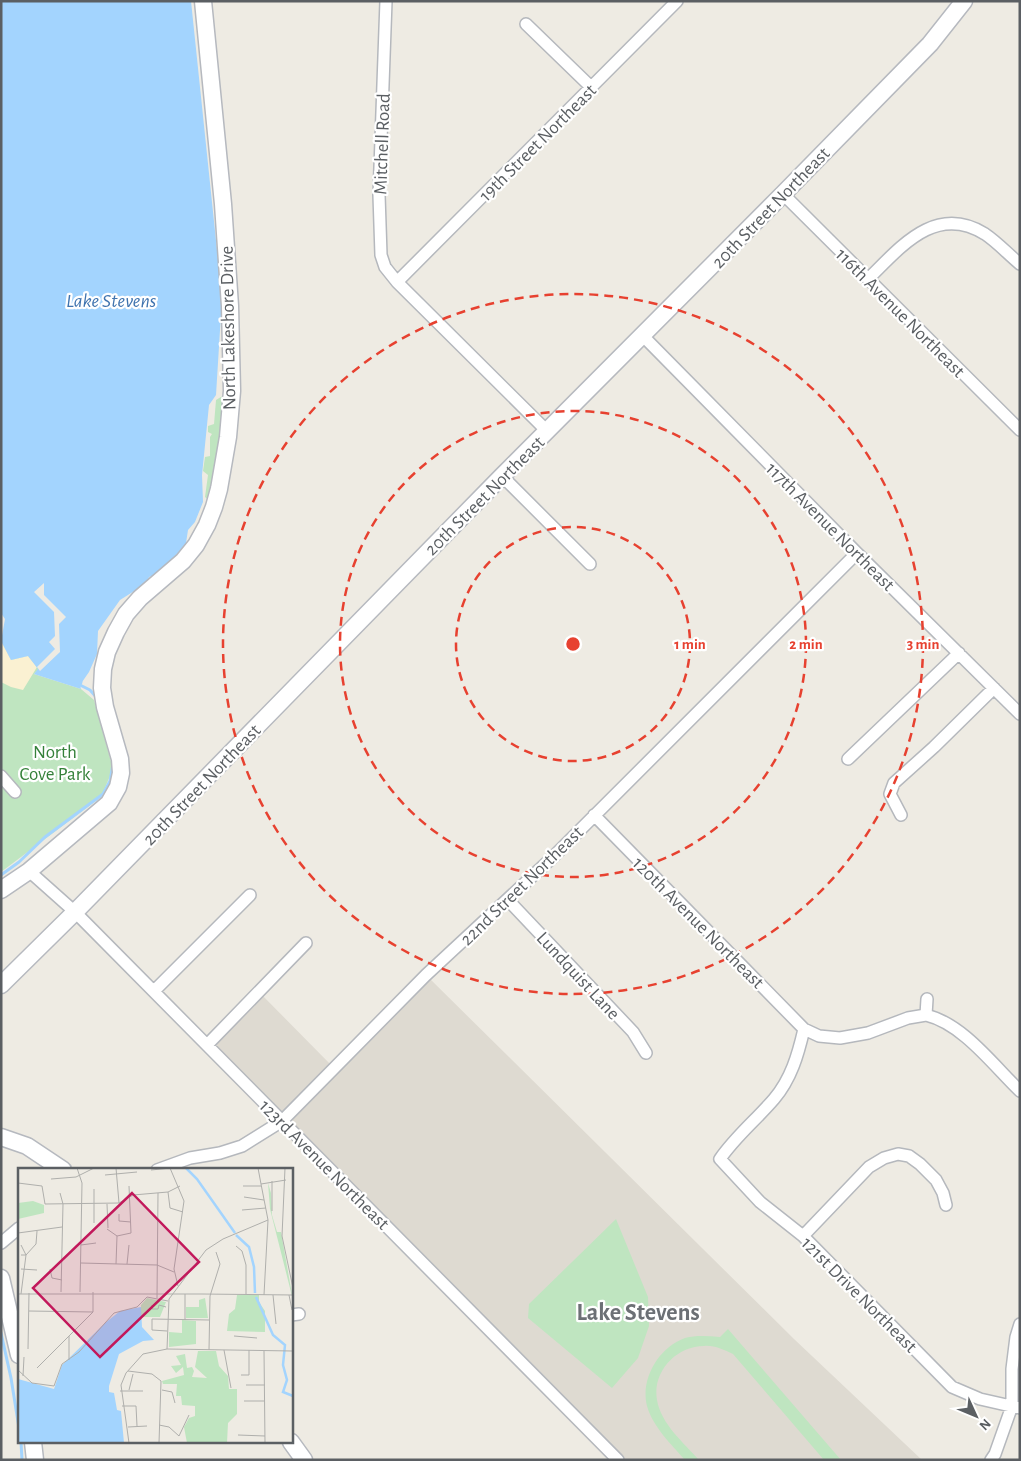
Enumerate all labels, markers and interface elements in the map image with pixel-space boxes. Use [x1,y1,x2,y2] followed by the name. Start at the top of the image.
[476,81,600,205] street label: 19th Street Northeast
[371,93,394,195] street label: Mitchell Road
[709,144,834,272] street label: 20th Street Northeast
[832,245,968,381] street label: 116th Avenue Northeast
[218,246,239,410] street label: North Lakeshore Drive
[66,291,157,311] water label: Lake Stevens
[422,433,548,559] street label: 20th Street Northeast
[762,459,898,595] street label: 117th Avenue Northeast
[564,635,582,653] centre of rings
[674,637,706,652] text: 1 min
[789,637,823,652] text: 2 min
[907,637,939,652] text: 3 min
[140,721,265,849] street label: 20th Street Northeast
[19,743,91,784] park label: North Cove Park
[457,823,587,949] street label: 22nd Street Northeast
[629,854,767,992] street label: 120th Avenue Northeast
[533,928,623,1024] street label: Lundquist Lane
[255,1096,393,1234] street label: 123rd Avenue Northeast
[18,1168,292,1444] inset map
[797,1234,920,1357] street label: 121st Drive Northeast
[576,1301,700,1325] district label: Lake Stevens
[951,1391,1001,1441] north arrow
[976,1416,993,1433] text: N

